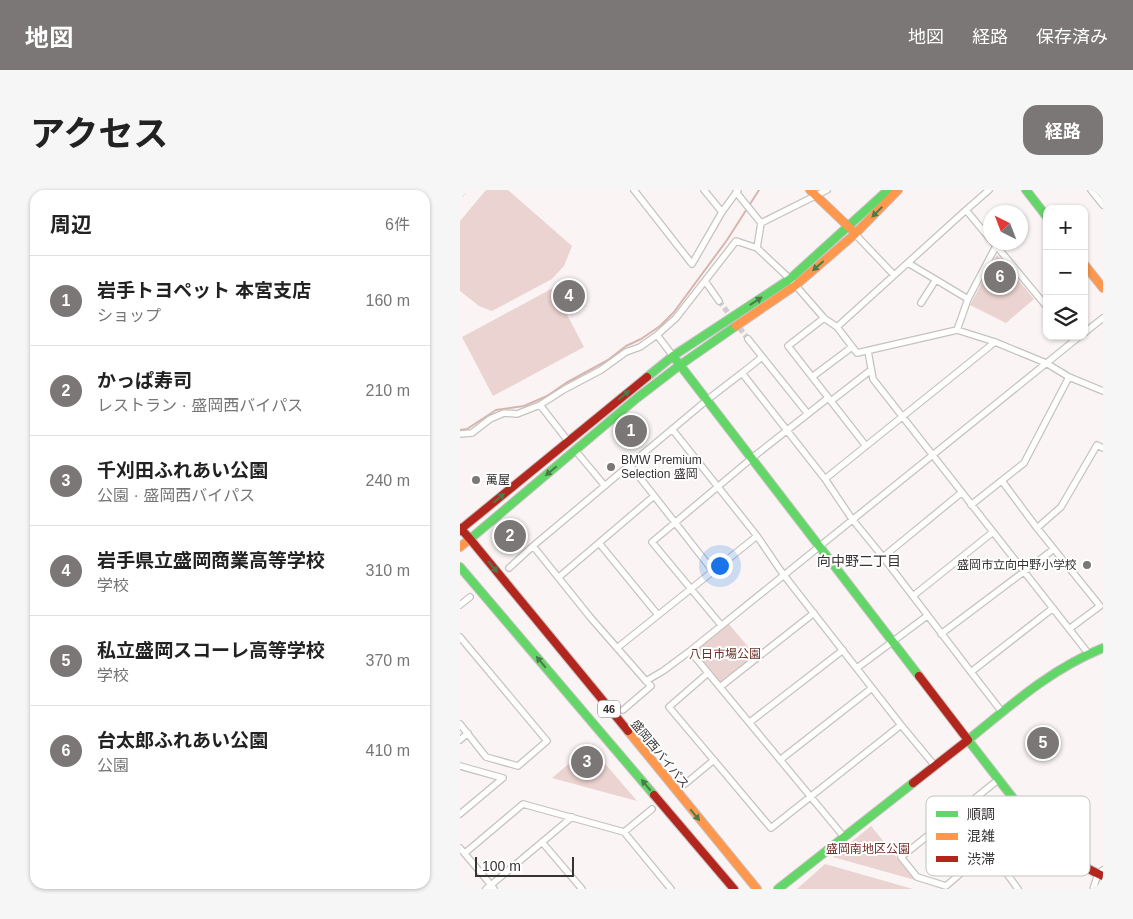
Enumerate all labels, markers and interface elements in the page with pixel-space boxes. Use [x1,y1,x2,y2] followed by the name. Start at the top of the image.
[25,24,73,51] text: 地図
[908,27,944,47] text: 地図
[972,27,1008,47] text: 経路
[1036,27,1108,47] text: 保存済み
[1023,105,1103,155] button: 経路
[30,114,168,153] text: アクセス
[983,205,1028,250] north arrow
[1043,205,1088,340] map controls
[1043,205,1088,250] button: +
[871,206,883,218] one-way arrow
[50,213,92,236] text: 周辺
[385,216,410,233] text: 6件
[1043,250,1088,295] button: −
[984,258,1016,296] pin: 6
[812,260,825,271] one-way arrow
[553,277,585,315] pin: 4
[97,280,311,301] text: 岩手トヨペット 本宮支店
[62,292,70,309] text: 1
[366,292,410,309] text: 160 m
[1043,295,1088,340] button: layers
[750,296,763,305] one-way arrow
[97,307,161,324] text: ショップ
[97,370,192,391] text: かっぱ寿司
[62,382,70,399] text: 2
[366,382,410,399] text: 210 m
[617,389,630,400] one-way arrow
[97,397,303,414] text: レストラン · 盛岡西バイパス
[615,412,647,450] pin: 1
[621,453,702,481] place label: BMW Premium Selection 盛岡
[97,460,268,481] text: 千刈田ふれあい公園
[605,461,617,473] marker: BMW Premium Selection 盛岡
[544,465,557,476] one-way arrow
[62,472,70,489] text: 3
[366,472,410,489] text: 240 m
[486,473,510,487] place label: 萬屋
[470,474,482,486] marker: 萬屋
[97,487,255,504] text: 公園 · 盛岡西バイパス
[492,493,505,504] one-way arrow
[494,517,526,555] pin: 2
[97,550,325,571] text: 岩手県立盛岡商業高等学校
[707,553,733,579] your location
[817,553,901,569] district label: 向中野二丁目
[957,558,1077,572] place label: 盛岡市立向中野小学校
[1081,559,1093,571] marker: 盛岡市立向中野小学校
[487,560,498,573] one-way arrow
[62,562,70,579] text: 4
[366,562,410,579] text: 310 m
[97,577,129,594] text: 学校
[97,640,325,661] text: 私立盛岡スコーレ高等学校
[689,647,761,661] park label: 八日市場公園
[62,652,70,669] text: 5
[366,652,410,669] text: 370 m
[535,655,546,668] one-way arrow
[97,667,129,684] text: 学校
[598,700,620,718] road number: 46
[628,717,692,791] street label: 盛岡西バイパス
[1027,724,1059,762] pin: 5
[97,730,268,751] text: 台太郎ふれあい公園
[62,742,70,759] text: 6
[366,742,410,759] text: 410 m
[571,743,603,781] pin: 3
[97,757,129,774] text: 公園
[640,780,652,792] one-way arrow
[926,796,1090,876] legend
[967,806,995,822] text: 順調
[690,808,701,821] one-way arrow
[967,828,995,844] text: 混雑
[826,842,910,856] park label: 盛岡南地区公園
[967,851,995,867] text: 渋滞
[475,854,574,877] scale bar
[482,858,521,874] text: 100 m

